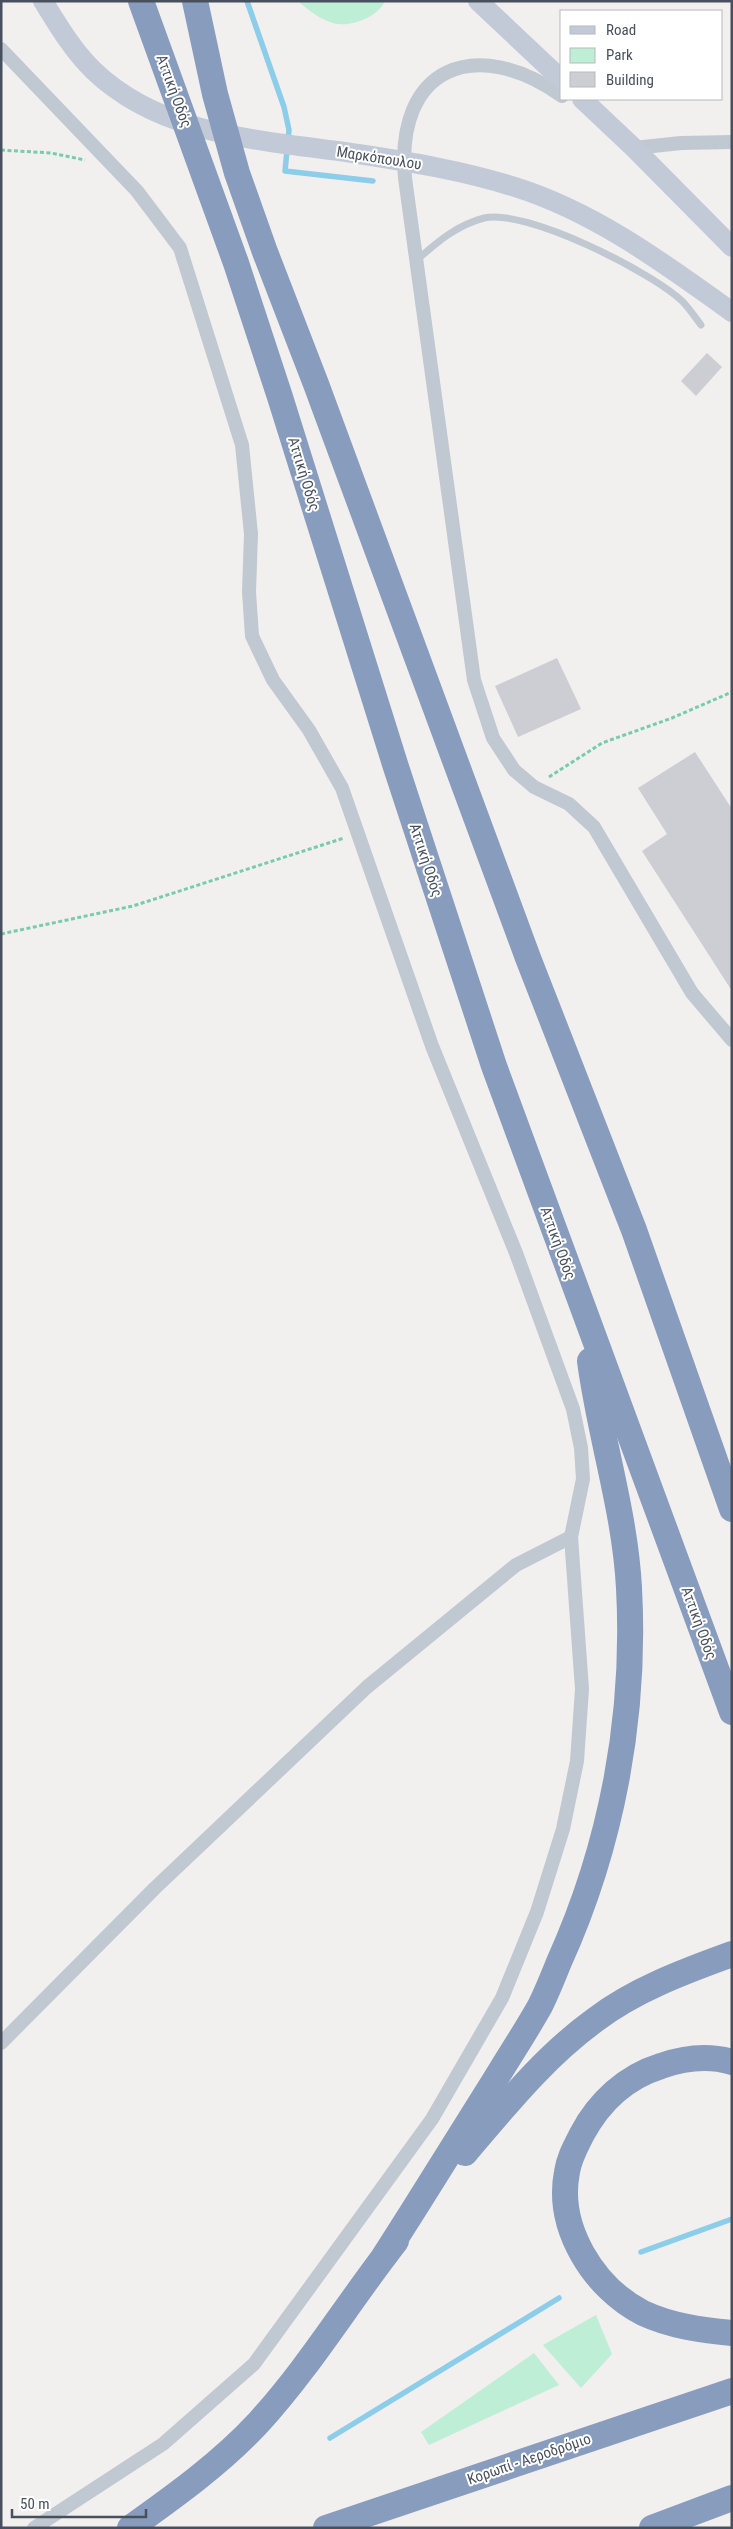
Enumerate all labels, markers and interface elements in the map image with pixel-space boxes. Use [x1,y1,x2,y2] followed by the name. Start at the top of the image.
[560,10,723,100] legend
[606,21,636,39] text: Road
[606,46,633,64] text: Park
[153,52,195,130] street label: Αττική Οδός
[606,71,654,89] text: Building
[335,142,423,174] street label: Μαρκόπουλου
[284,435,324,513] street label: Αττική Οδός
[406,821,446,899] street label: Αττική Οδός
[537,1204,579,1282] street label: Αττική Οδός
[678,1584,720,1662] street label: Αττική Οδός
[465,2429,593,2489] street label: Κορωπί - Αεροδρόμιο
[12,2486,146,2518] scale bar
[20,2495,50,2513] text: 50 m

